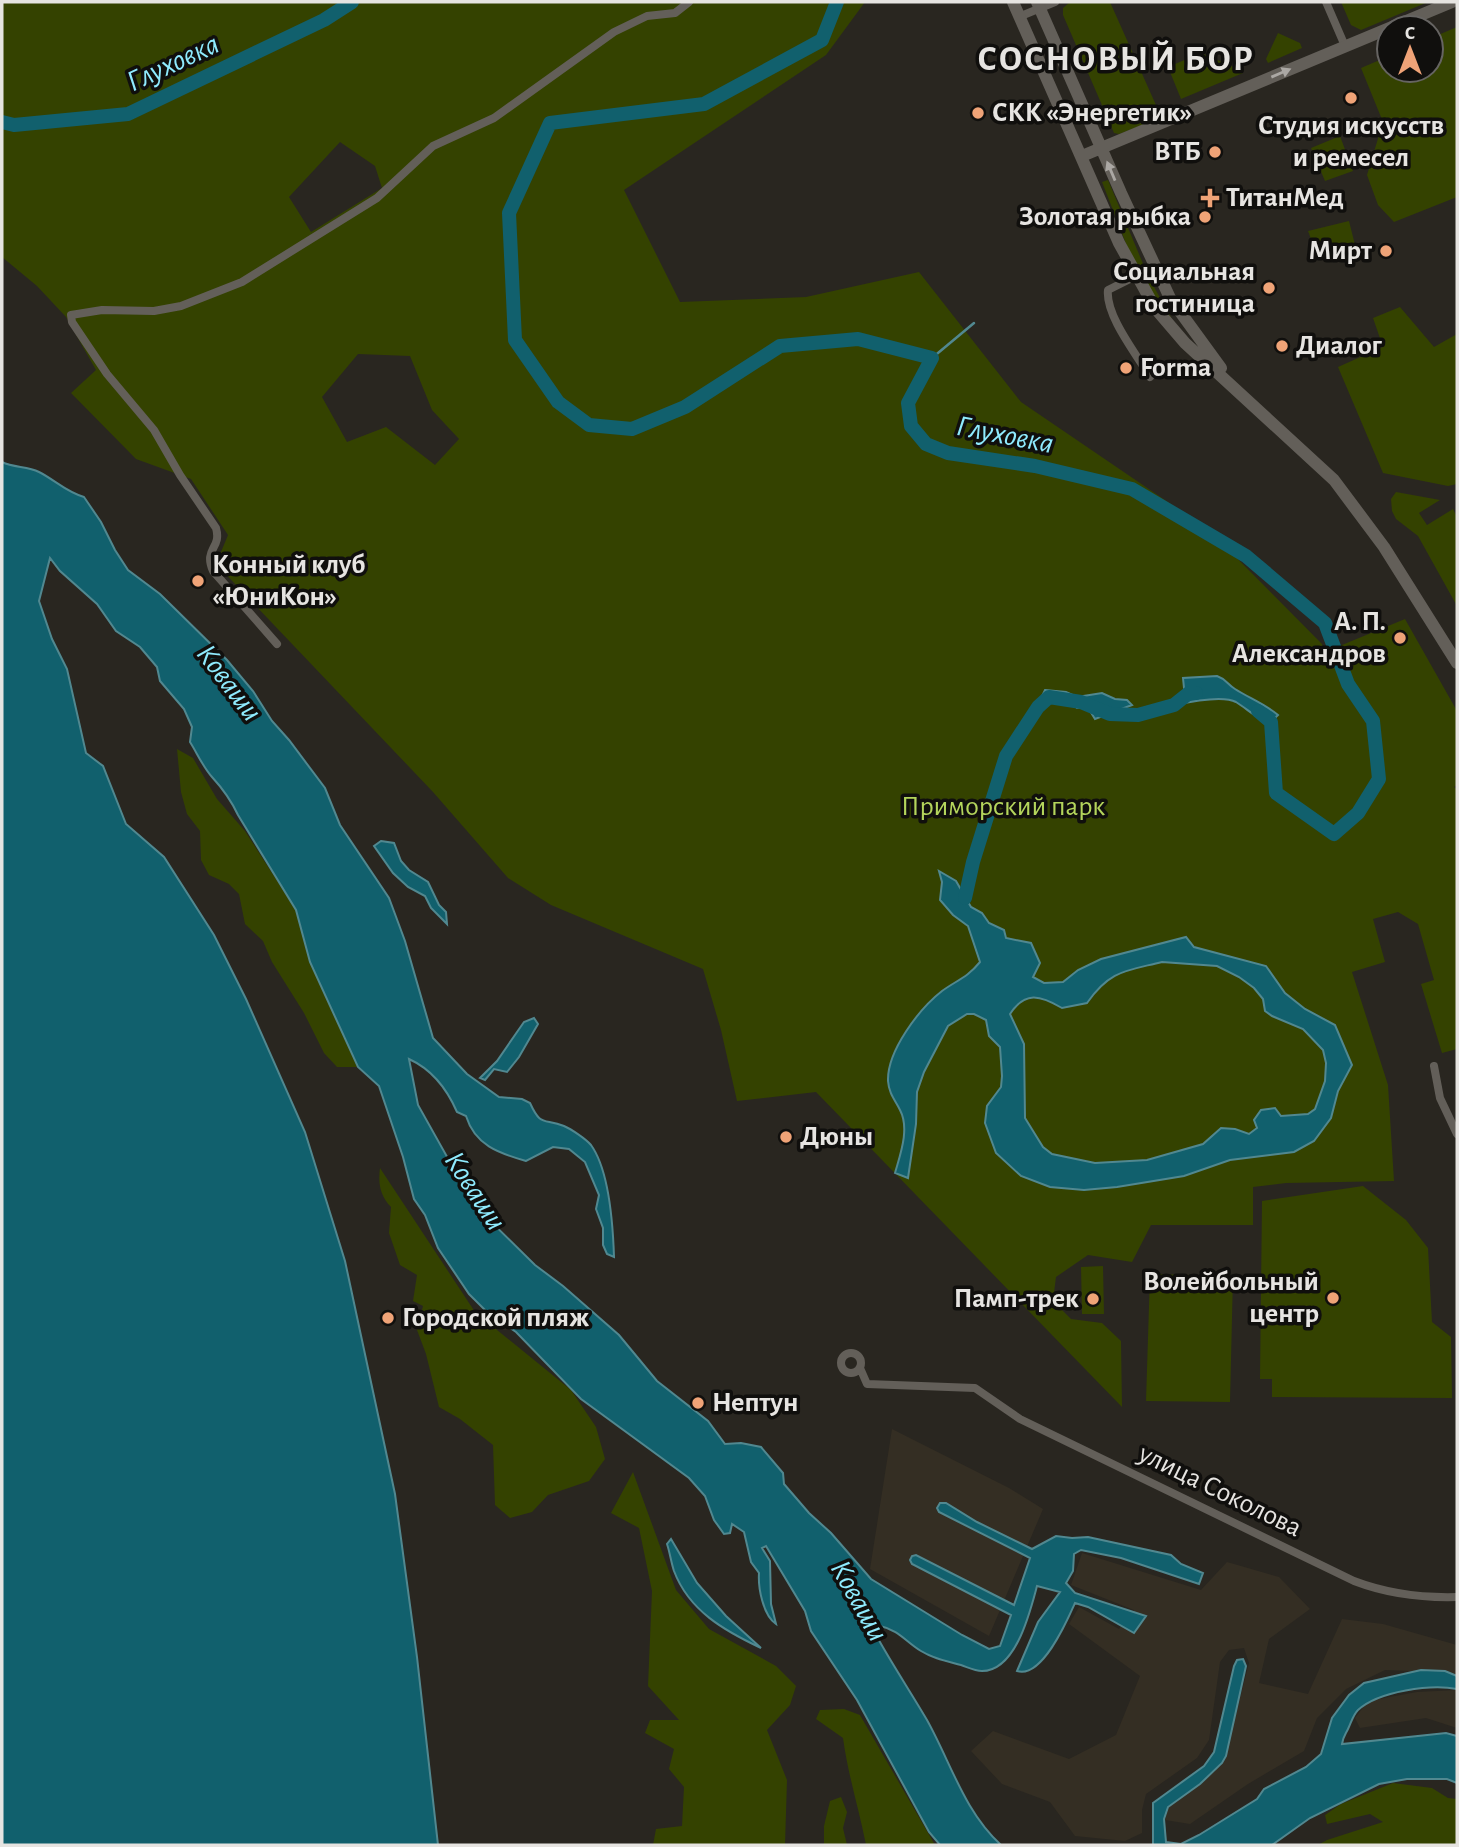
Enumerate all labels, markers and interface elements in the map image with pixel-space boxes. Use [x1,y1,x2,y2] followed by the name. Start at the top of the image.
[1375,14,1445,84] north arrow
[1405,24,1415,43] text: С
[122,29,224,97] water label: Глуховка
[977,40,1255,77] district label: СОСНОВЫЙ БОР
[1271,67,1291,79] one-way arrow
[1343,90,1359,106] marker: Студия искусств и ремесел
[992,99,1192,127] place label: СКК «Энергетик»
[970,105,986,121] marker: СКК «Энергетик»
[1258,112,1444,172] place label: Студия искусств и ремесел
[1154,138,1201,166] place label: ВТБ
[1207,144,1223,160] marker: ВТБ
[1105,161,1117,181] one-way arrow
[1226,184,1344,212] place label: ТитанМед
[1200,188,1220,208] marker: ТитанМед
[1019,203,1191,231] place label: Золотая рыбка
[1197,209,1213,225] marker: Золотая рыбка
[1308,237,1373,265] place label: Мирт
[1378,243,1394,259] marker: Мирт
[1113,258,1255,318] place label: Социальная гостиница
[1261,280,1277,296] marker: Социальная гостиница
[1296,332,1382,360] place label: Диалог
[1274,338,1290,354] marker: Диалог
[1140,354,1212,382] place label: Forma
[1118,360,1134,376] marker: Forma
[954,411,1056,459] water label: Глуховка
[212,551,366,611] place label: Конный клуб «ЮниКон»
[190,573,206,589] marker: Конный клуб «ЮниКон»
[1232,608,1386,668] place label: А. П. Александров
[1392,630,1408,646] marker: А. П. Александров
[191,639,267,727] water label: Коваши
[901,793,1105,821] park label: Приморский парк
[800,1123,873,1151] place label: Дюны
[778,1129,794,1145] marker: Дюны
[439,1146,511,1236] water label: Коваши
[1143,1268,1319,1328] place label: Волейбольный центр
[954,1285,1079,1313] place label: Памп-трек
[1325,1290,1341,1306] marker: Волейбольный центр
[1085,1291,1101,1307] marker: Памп-трек
[402,1304,589,1332] place label: Городской пляж
[380,1310,396,1326] marker: Городской пляж
[712,1389,798,1417] place label: Нептун
[690,1395,706,1411] marker: Нептун
[1133,1439,1306,1543] street label: улица Соколова
[825,1556,893,1646] water label: Коваши

